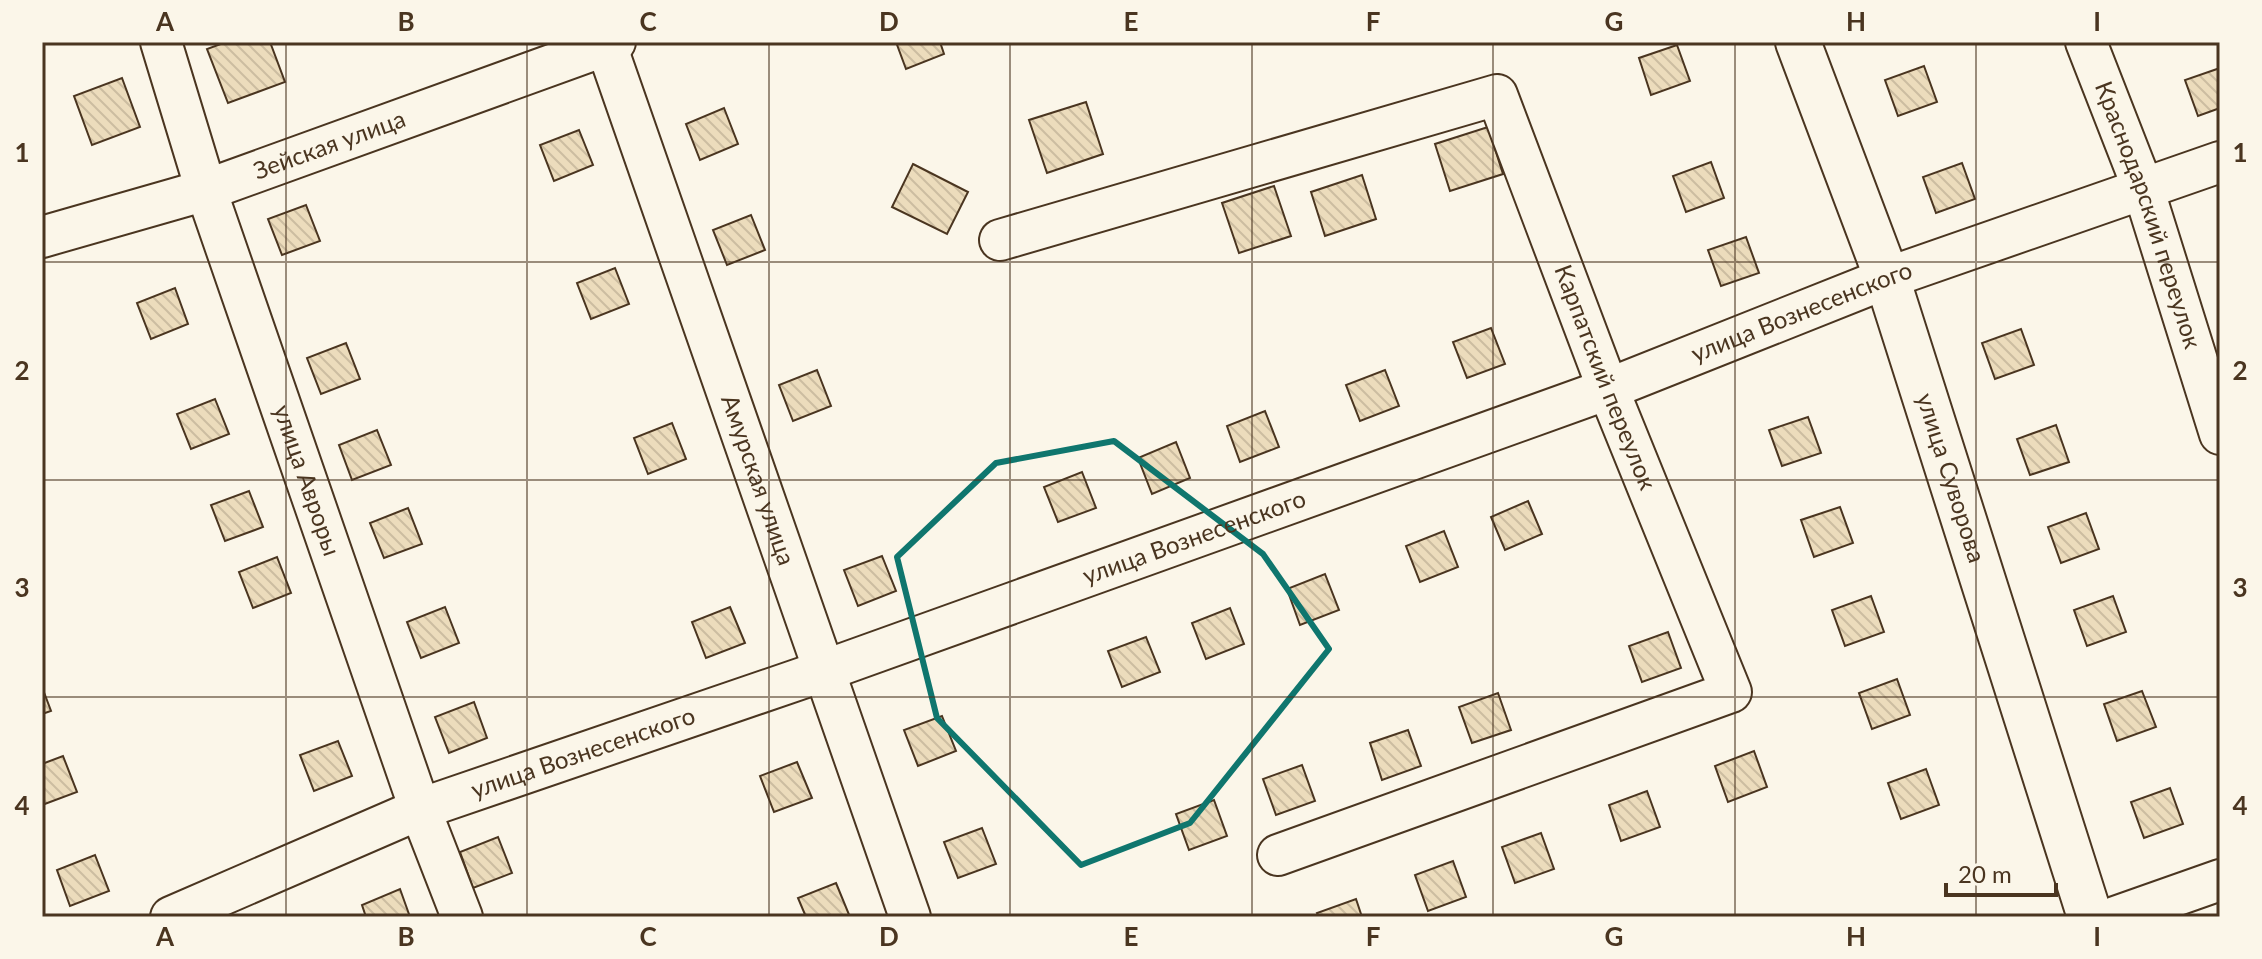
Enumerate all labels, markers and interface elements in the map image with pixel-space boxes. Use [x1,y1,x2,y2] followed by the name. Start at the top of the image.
[155,5,175,37] text: A
[397,5,415,37] text: B
[639,5,657,37] text: C
[879,5,899,37] text: D
[1124,5,1138,37] text: E
[1366,5,1380,37] text: F
[1605,5,1623,37] text: G
[1846,5,1866,37] text: H
[2093,5,2101,37] text: I
[2090,77,2209,352] street label: Краснодарский переулок
[249,103,409,185] street label: Зейская улица
[14,136,30,168] text: 1
[2232,136,2248,168] text: 1
[1687,254,1916,367] street label: улица Вознесенского
[1549,260,1664,494] street label: Карпатский переулок
[14,354,30,386] text: 2
[2232,354,2248,386] text: 2
[1911,389,1992,566] street label: улица Суворова
[716,391,802,569] street label: Амурская улица
[268,401,347,559] street label: улица Авроры
[1078,483,1309,590] street label: улица Вознесенского
[14,571,30,603] text: 3
[2232,571,2248,603] text: 3
[467,700,699,803] street label: улица Вознесенского
[14,789,30,821] text: 4
[2232,789,2248,821] text: 4
[1946,847,2056,897] scale bar
[1958,859,2012,888] text: 20 m
[155,920,175,952] text: A
[397,920,415,952] text: B
[639,920,657,952] text: C
[879,920,899,952] text: D
[1124,920,1138,952] text: E
[1366,920,1380,952] text: F
[1605,920,1623,952] text: G
[1846,920,1866,952] text: H
[2093,920,2101,952] text: I

